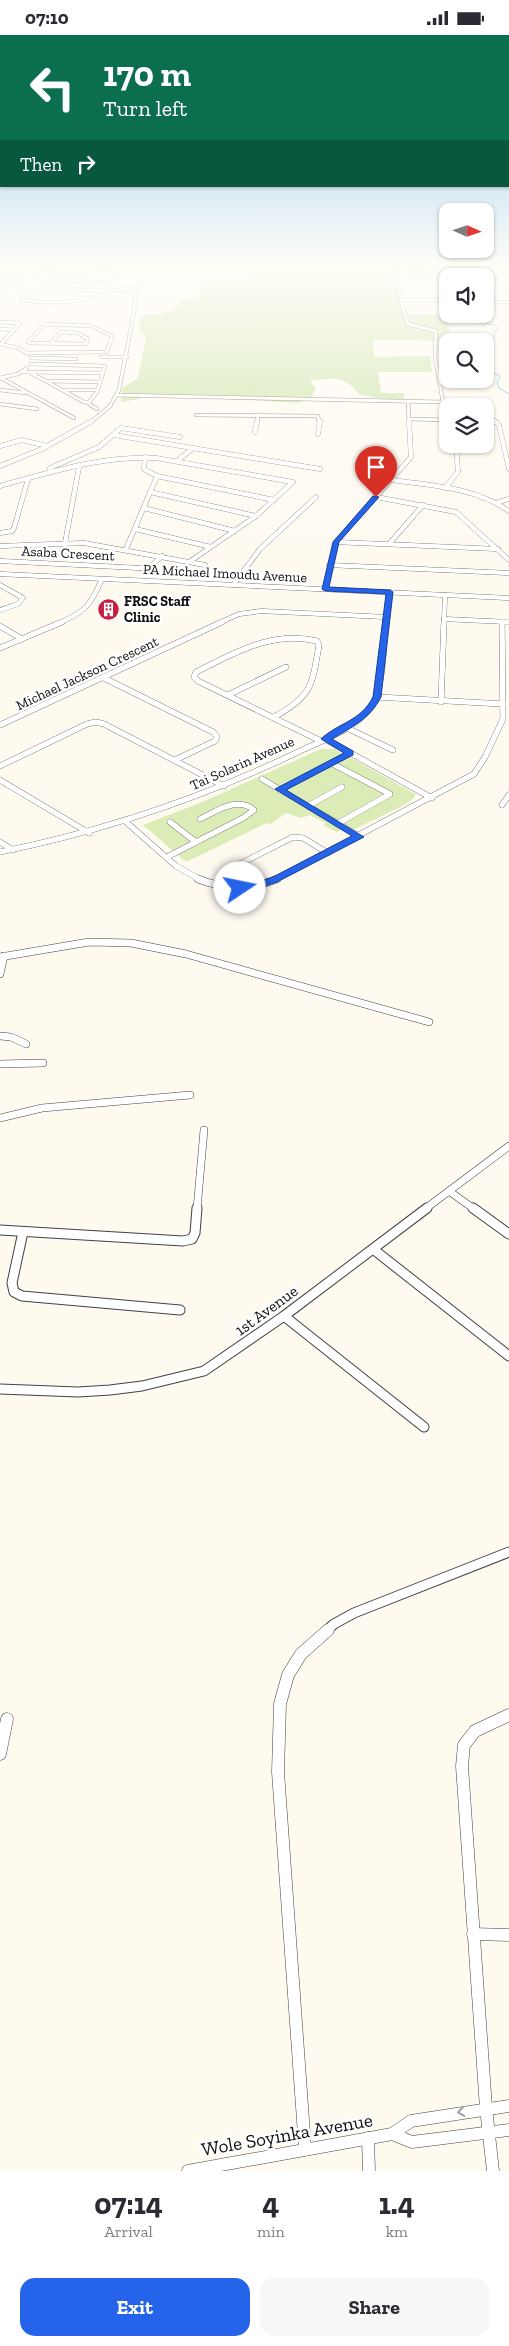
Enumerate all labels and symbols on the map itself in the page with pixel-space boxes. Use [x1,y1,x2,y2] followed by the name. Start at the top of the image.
[439,203,494,257] north arrow
[355,446,397,497] pin
[21,543,116,564] street label: Asaba Crescent
[143,561,308,586] street label: PA Michael Imoudu Avenue
[124,593,192,626] place label: FRSC Staff Clinic
[96,597,120,621] building icon: FRSC Staff Clinic
[13,633,162,714] street label: Michael Jackson Crescent
[187,733,297,794] street label: Tai Solarin Avenue
[213,861,265,913] position arrow
[231,1281,301,1340] street label: 1st Avenue
[456,2107,465,2117] one-way arrow
[200,2108,375,2161] street label: Wole Soyinka Avenue

